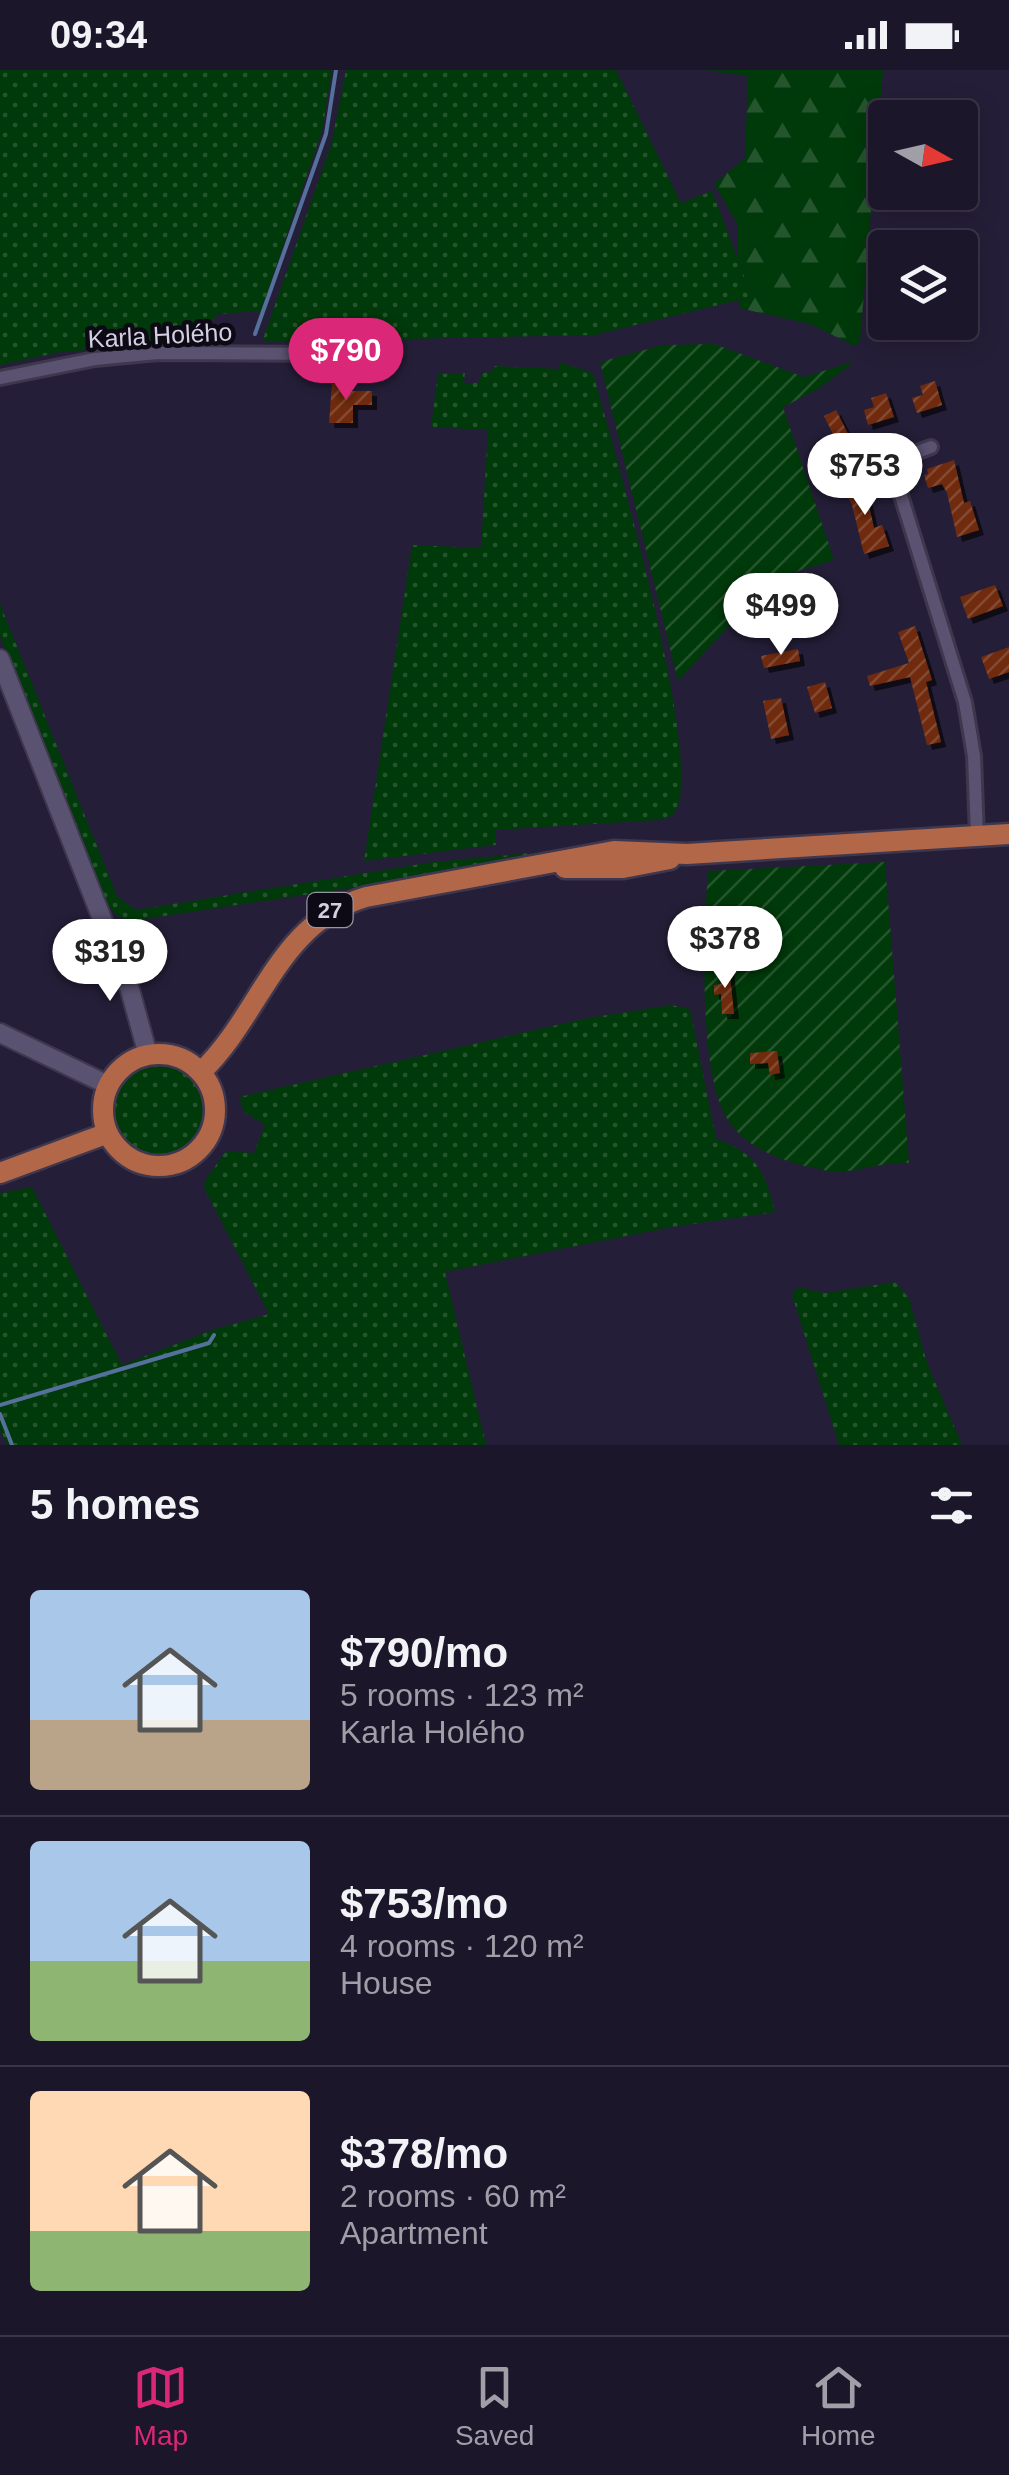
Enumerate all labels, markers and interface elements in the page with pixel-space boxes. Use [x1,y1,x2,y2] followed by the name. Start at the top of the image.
[50,14,147,56] text: 09:34
[868,100,978,210] north arrow
[868,100,978,340] map controls
[868,230,978,340] button: layers
[87,317,233,353] street label: Karla Holého
[287,318,405,403] pin: $790
[310,332,382,368] text: $790
[806,433,924,518] pin: $753
[829,447,901,483] text: $753
[722,573,840,658] pin: $499
[745,587,817,623] text: $499
[308,893,352,927] road number: 27
[666,906,784,991] pin: $378
[51,919,169,1004] pin: $319
[689,920,761,956] text: $378
[74,933,146,969] text: $319
[924,1478,979,1533] icon: filters
[30,1481,200,1528] text: 5 homes
[340,1629,508,1676] text: $790/mo
[110,1630,230,1750] icon: home
[340,1677,584,1713] text: 5 rooms · 123 m²
[340,1714,525,1750] text: Karla Holého
[340,1880,508,1927] text: $753/mo
[110,1881,230,2001] icon: home
[340,1928,584,1964] text: 4 rooms · 120 m²
[340,1965,433,2001] text: House
[340,2130,508,2177] text: $378/mo
[110,2131,230,2251] icon: home
[340,2178,566,2214] text: 2 rooms · 60 m²
[340,2215,488,2251] text: Apartment
[133,2360,188,2452] tab: Map
[455,2360,534,2452] tab: Saved
[801,2360,876,2452] tab: Home

